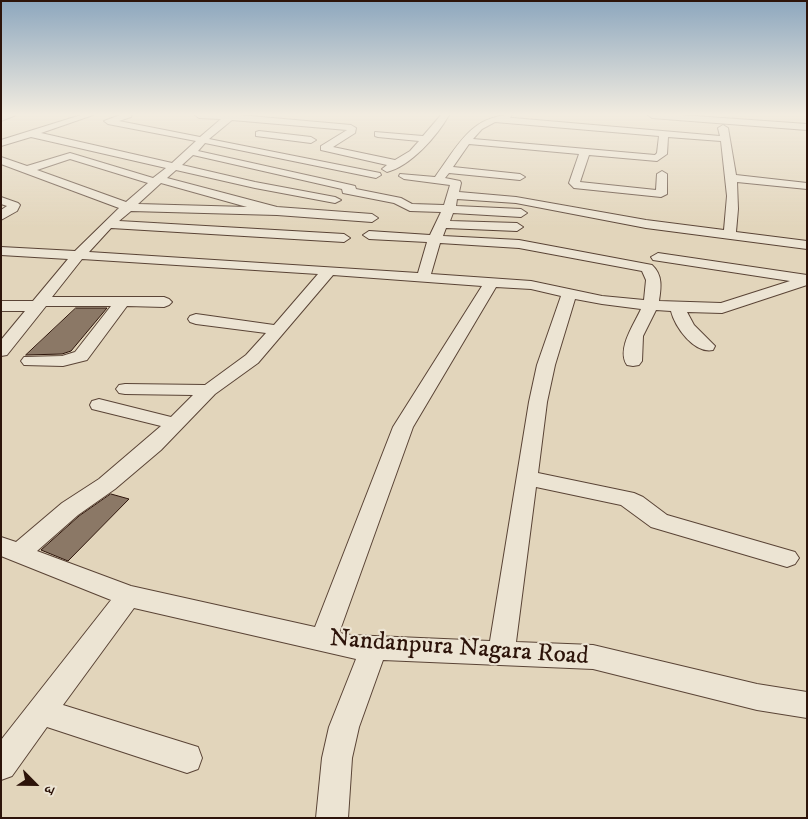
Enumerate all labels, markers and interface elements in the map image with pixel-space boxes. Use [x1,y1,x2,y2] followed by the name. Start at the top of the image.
[328,625,590,673] street label: Nandanpura Nagara Road
[10,759,60,809] north arrow
[39,783,58,797] text: उ

